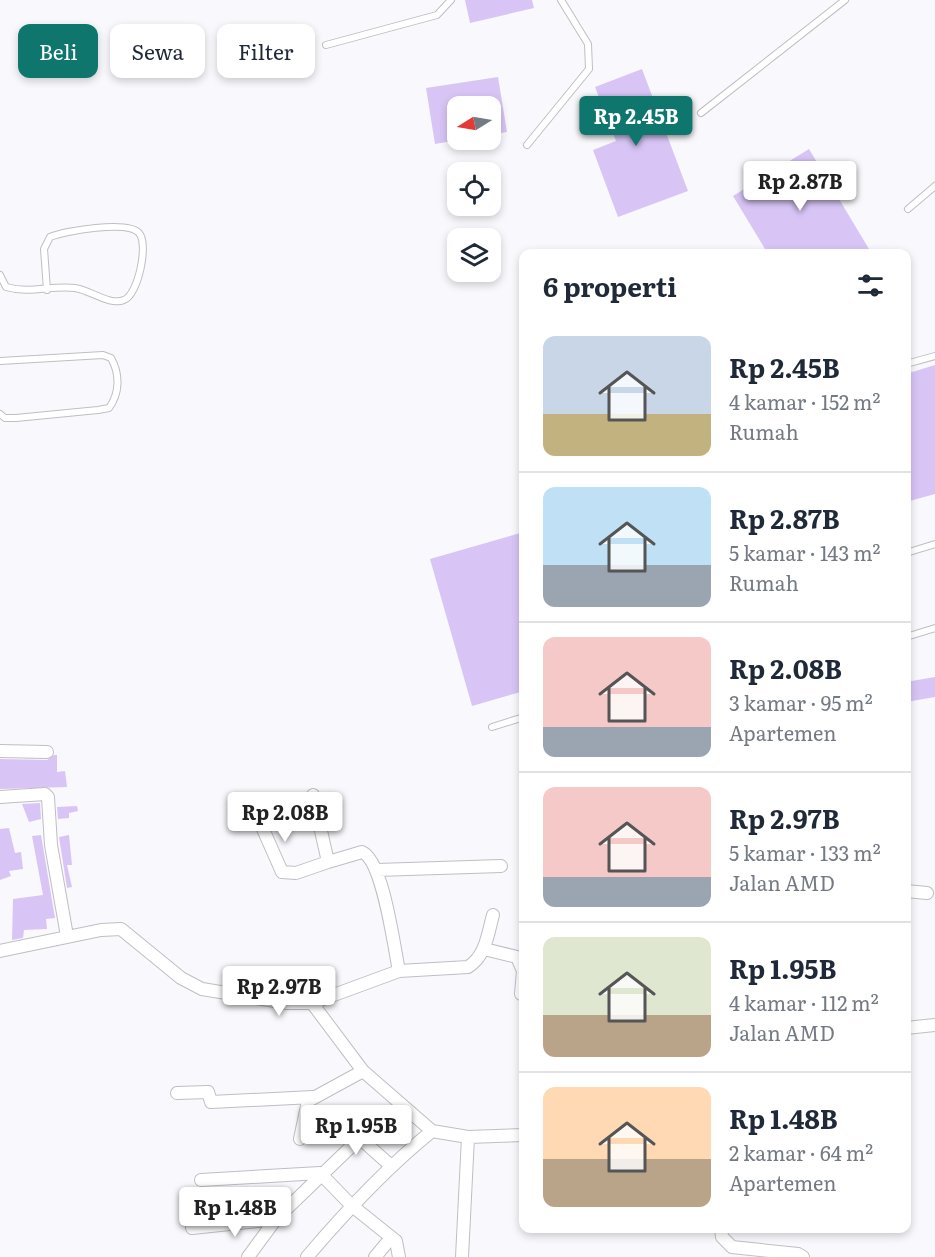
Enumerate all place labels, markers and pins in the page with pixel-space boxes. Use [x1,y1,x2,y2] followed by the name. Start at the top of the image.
[574,96,698,147] pin: Rp 2.45B
[738,161,862,212] pin: Rp 2.87B
[223,792,347,843] pin: Rp 2.08B
[217,966,341,1017] pin: Rp 2.97B
[294,1105,418,1156] pin: Rp 1.95B
[173,1187,297,1238] pin: Rp 1.48B

